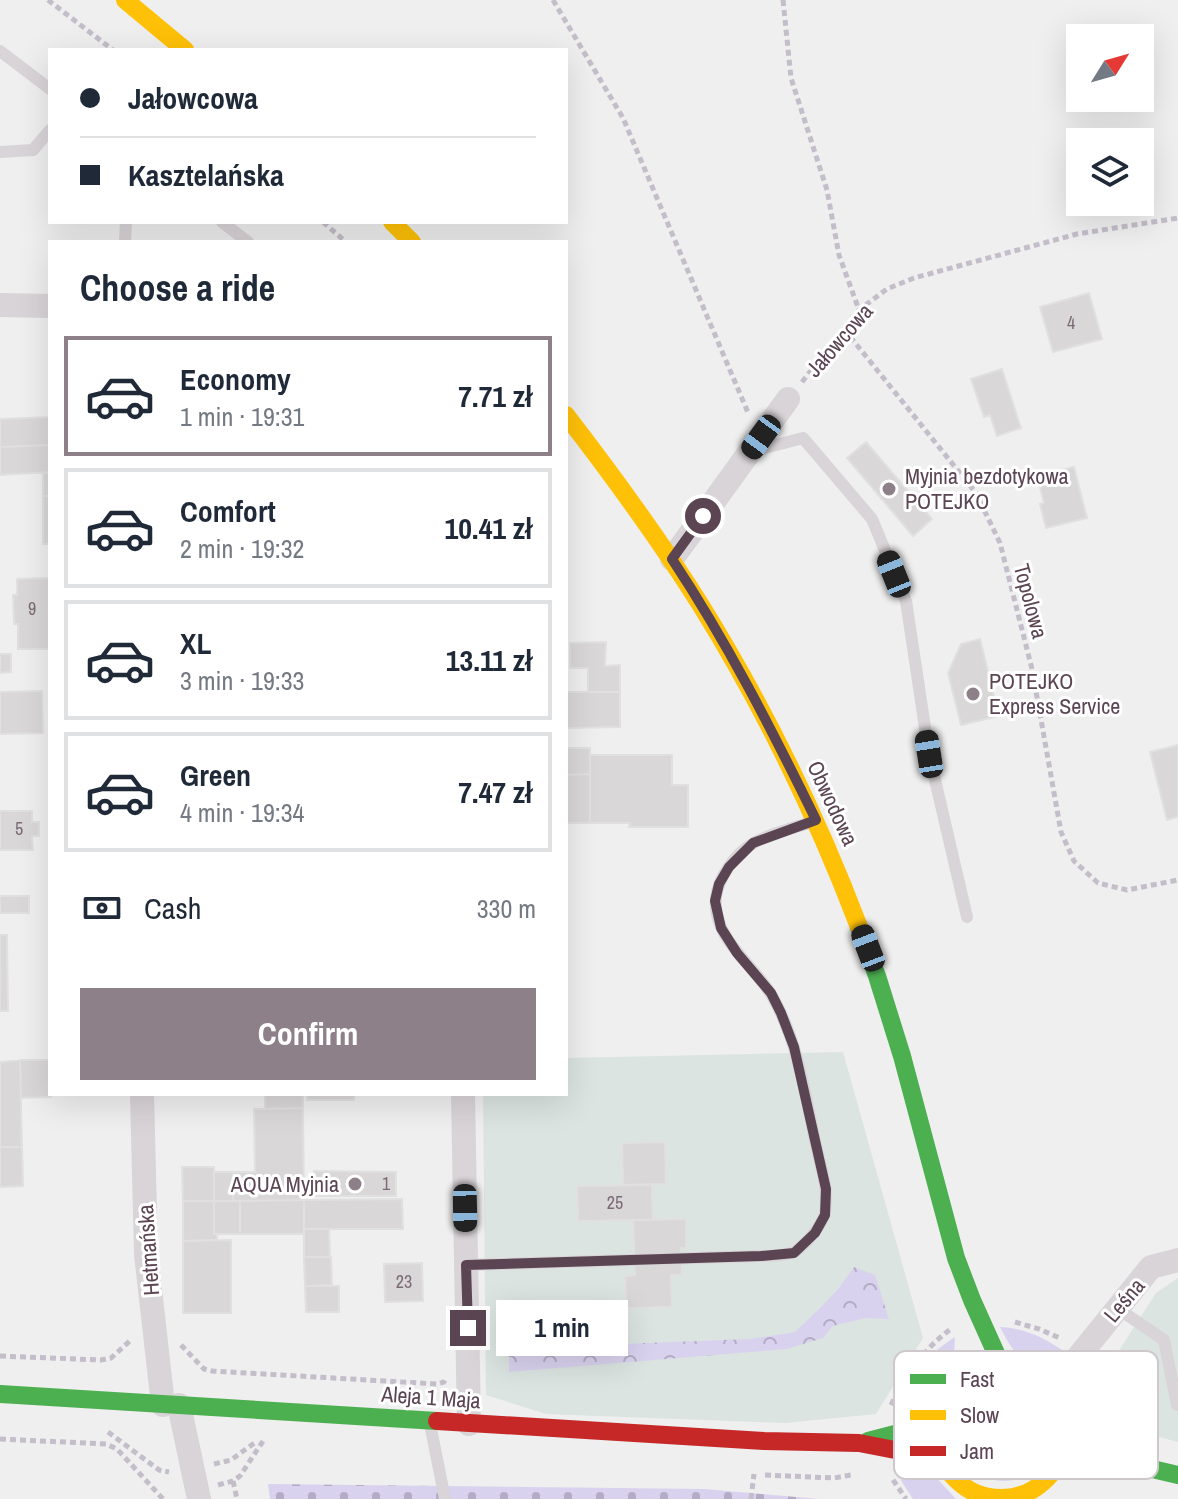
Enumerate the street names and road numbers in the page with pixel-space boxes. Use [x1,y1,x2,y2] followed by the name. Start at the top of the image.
[799,297,879,383] street label: Jałowcowa
[1007,560,1055,642] street label: Topolowa
[800,756,866,850] street label: Obwodowa
[130,1203,166,1297] street label: Hetmańska
[1097,1272,1151,1328] street label: Leśna
[379,1379,482,1415] street label: Aleja 1 Maja

